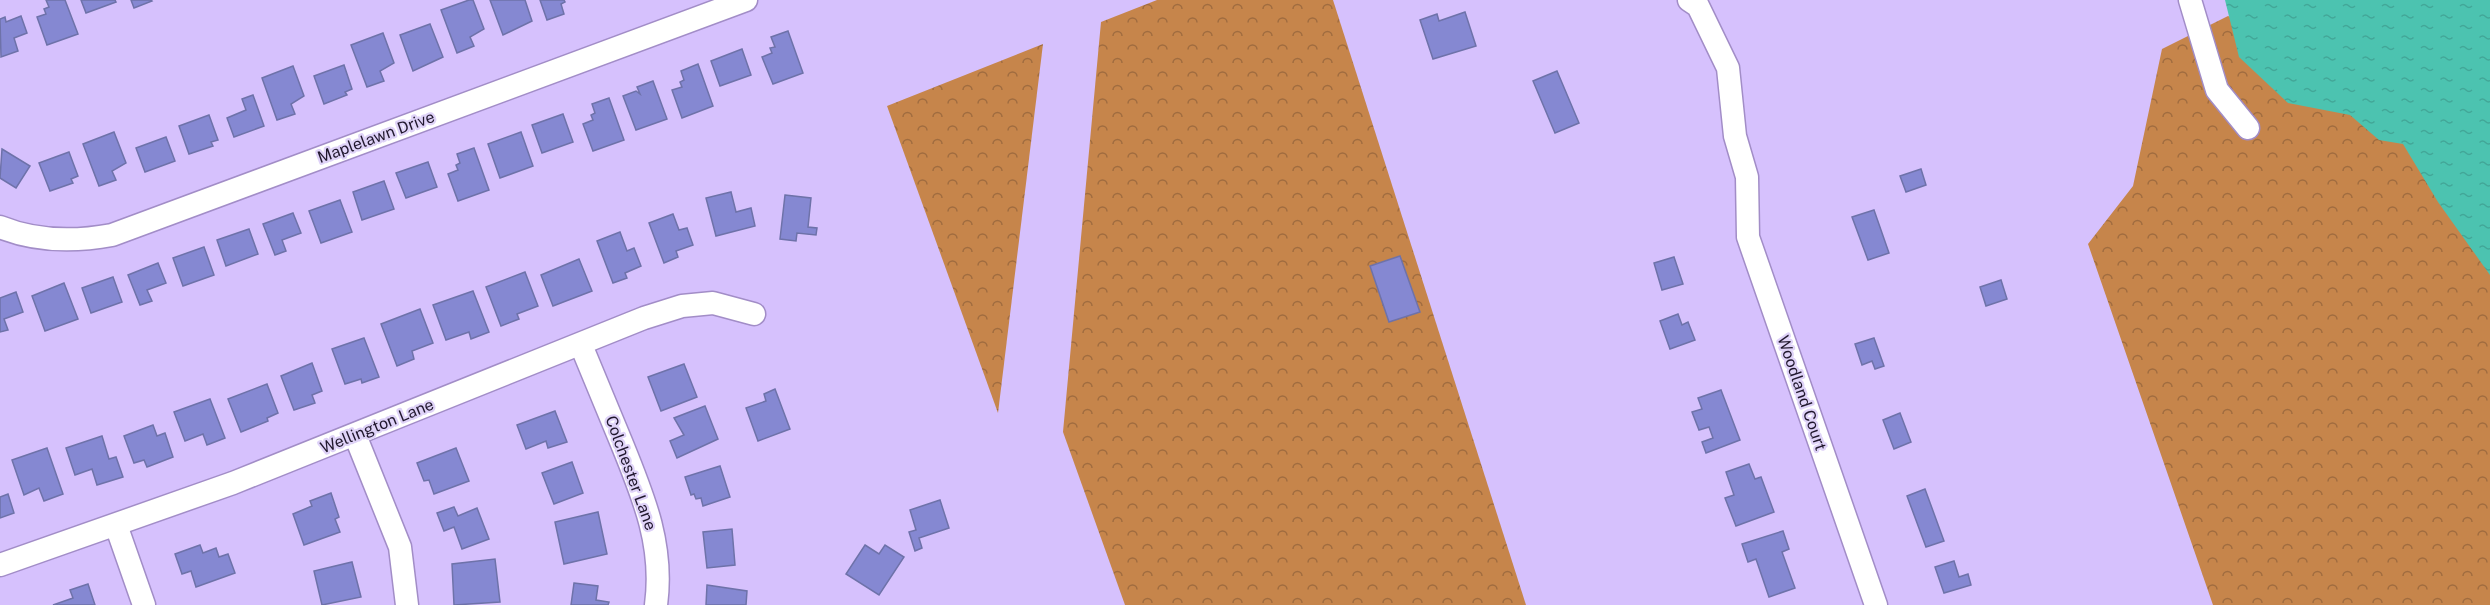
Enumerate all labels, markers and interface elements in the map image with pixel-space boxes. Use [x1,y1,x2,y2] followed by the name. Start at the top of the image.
[315,107,437,167] street label: Maplelawn Drive
[1773,333,1831,453] street label: Woodland Court
[318,395,436,457] street label: Wellington Lane
[601,413,661,533] street label: Colchester Lane

